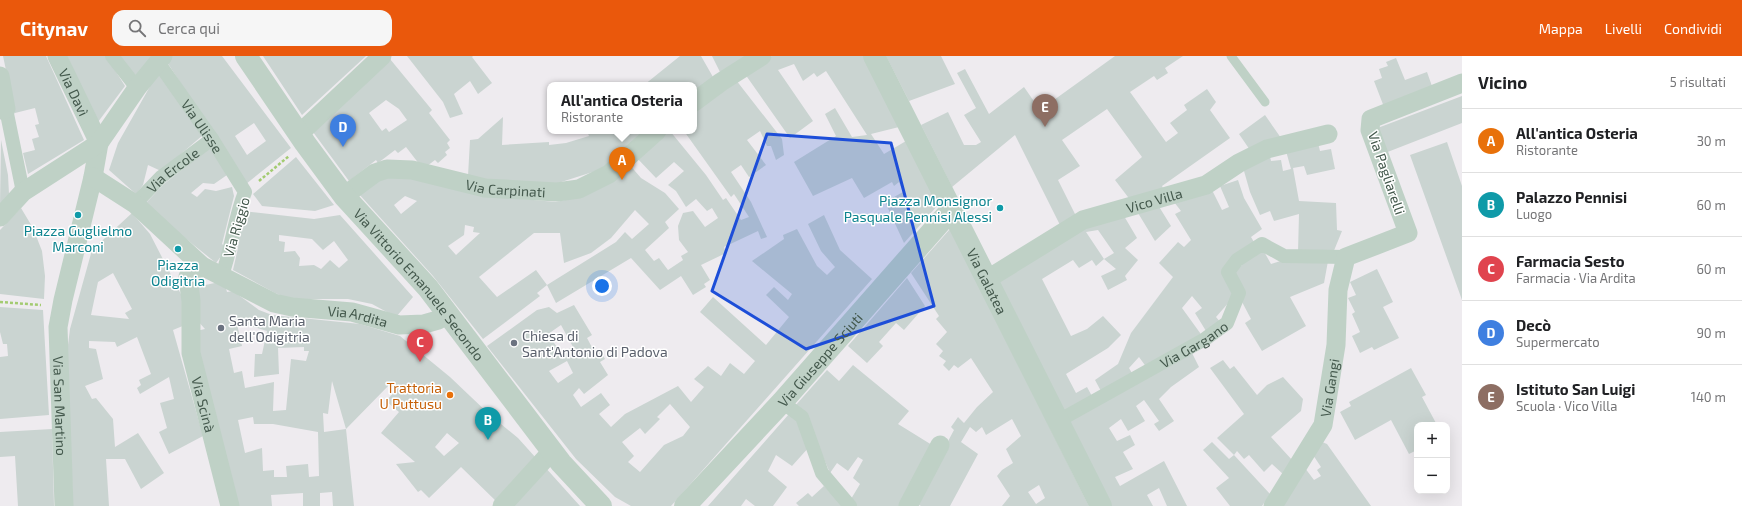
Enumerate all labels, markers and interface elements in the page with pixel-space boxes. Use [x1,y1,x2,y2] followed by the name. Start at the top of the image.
[112,10,392,46] search box
[20,17,88,40] text: Citynav
[126,17,148,39] icon: search
[158,19,220,37] text: Cerca qui
[1539,20,1583,37] text: Mappa
[1605,20,1642,37] text: Livelli
[1664,20,1722,37] text: Condividi
[56,65,93,119] street label: Via Davì
[1478,72,1527,92] text: Vicino
[1670,74,1726,90] text: 5 risultati
[547,82,697,134] popup
[561,91,683,109] text: All'antica Osteria
[1032,94,1058,127] pin: E
[178,96,227,156] street label: Via Ulisse
[561,109,623,125] text: Ristorante
[330,114,356,147] pin: D
[1516,124,1638,142] text: All'antica Osteria
[1365,129,1409,217] street label: Via Pagliarelli
[1487,133,1495,149] text: A
[1697,133,1726,149] text: 30 m
[1516,142,1578,158] text: Ristorante
[143,143,202,196] street label: Via Ercole
[609,147,635,180] pin: A
[464,175,546,200] street label: Via Carpinati
[1124,184,1184,216] street label: Vico Villa
[1516,188,1627,206] text: Palazzo Pennisi
[844,192,992,225] place label: Piazza Monsignor Pasquale Pennisi Alessi
[219,195,253,259] street label: Via Riggio
[1487,197,1495,213] text: B
[1696,197,1726,213] text: 60 m
[995,203,1005,213] marker: Piazza Monsignor Pasquale Pennisi Alessi
[351,204,488,364] street label: Via Vittorio Emanuele Secondo
[1516,206,1552,222] text: Luogo
[73,210,83,220] marker: Piazza Guglielmo Marconi
[24,222,132,255] place label: Piazza Guglielmo Marconi
[173,244,183,254] marker: Piazza Odigitria
[964,245,1011,317] street label: Via Galatea
[1516,252,1625,270] text: Farmacia Sesto
[151,256,205,289] place label: Piazza Odigitria
[1487,261,1495,277] text: C
[1696,261,1726,277] text: 60 m
[1516,270,1636,286] text: Farmacia · Via Ardita
[592,276,612,296] your location
[327,301,390,330] street label: Via Ardita
[774,309,865,410] street label: Via Giuseppe Sciuti
[229,312,310,345] place label: Santa Maria dell'Odigitria
[1516,316,1551,334] text: Decò
[1157,317,1231,371] street label: Via Gargano
[216,323,226,333] marker: Santa Maria dell'Odigitria
[1487,325,1495,341] text: D
[1696,325,1726,341] text: 90 m
[522,327,668,360] place label: Chiesa di Sant'Antonio di Padova
[407,329,433,362] pin: C
[1516,334,1600,350] text: Supermercato
[509,338,519,348] marker: Chiesa di Sant'Antonio di Padova
[50,355,71,456] street label: Via San Martino
[1316,357,1342,418] street label: Via Gangi
[189,375,219,434] street label: Via Scinà
[380,379,442,412] place label: Trattoria U Puttusu
[1516,380,1635,398] text: Istituto San Luigi
[1487,389,1495,405] text: E
[1691,389,1726,405] text: 140 m
[445,390,455,400] marker: Trattoria U Puttusu
[1516,398,1617,414] text: Scuola · Vico Villa
[475,407,501,440] pin: B
[1414,422,1450,494] map controls
[1414,422,1450,458] button: +
[1414,458,1450,494] button: −

